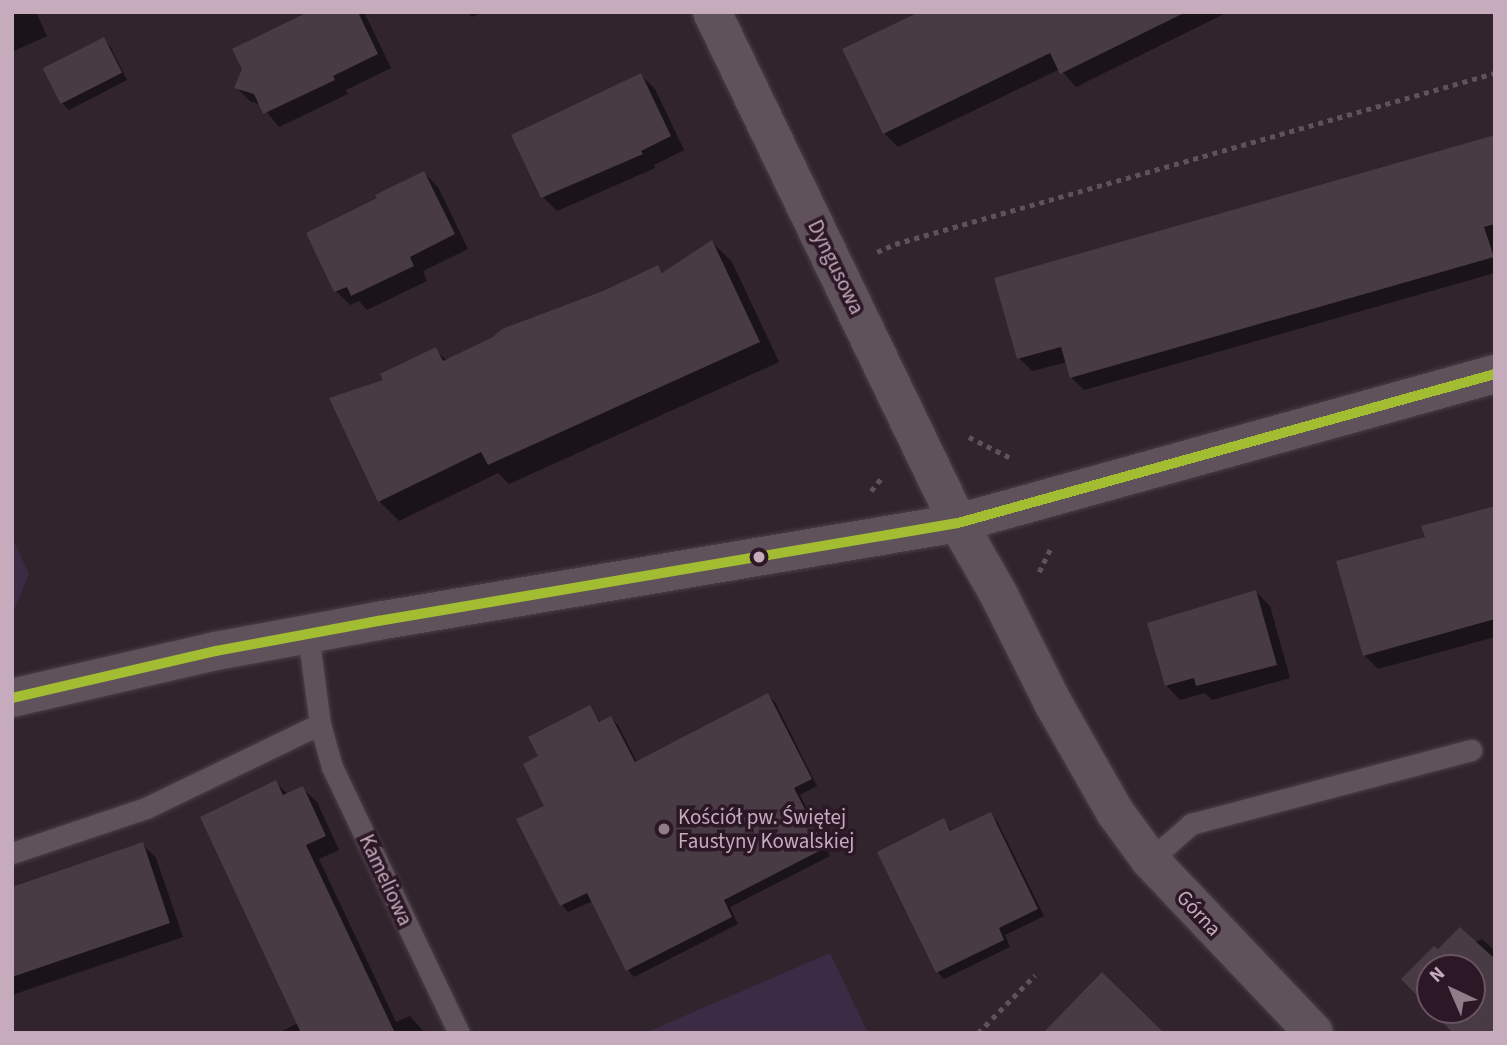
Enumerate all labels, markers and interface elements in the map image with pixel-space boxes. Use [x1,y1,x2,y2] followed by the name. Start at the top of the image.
[802,216,870,318] street label: Dyngusowa
[752,550,766,564] unlabelled marker
[678,804,855,854] place label: Kościół pw. Świętej Faustyny Kowalskiej
[656,821,672,837] marker: Kościół pw. Świętej Faustyny Kowalskiej
[354,830,418,930] street label: Kameliowa
[1171,885,1227,941] street label: Górna
[1416,954,1486,1024] north arrow
[1424,961,1451,989] text: N

